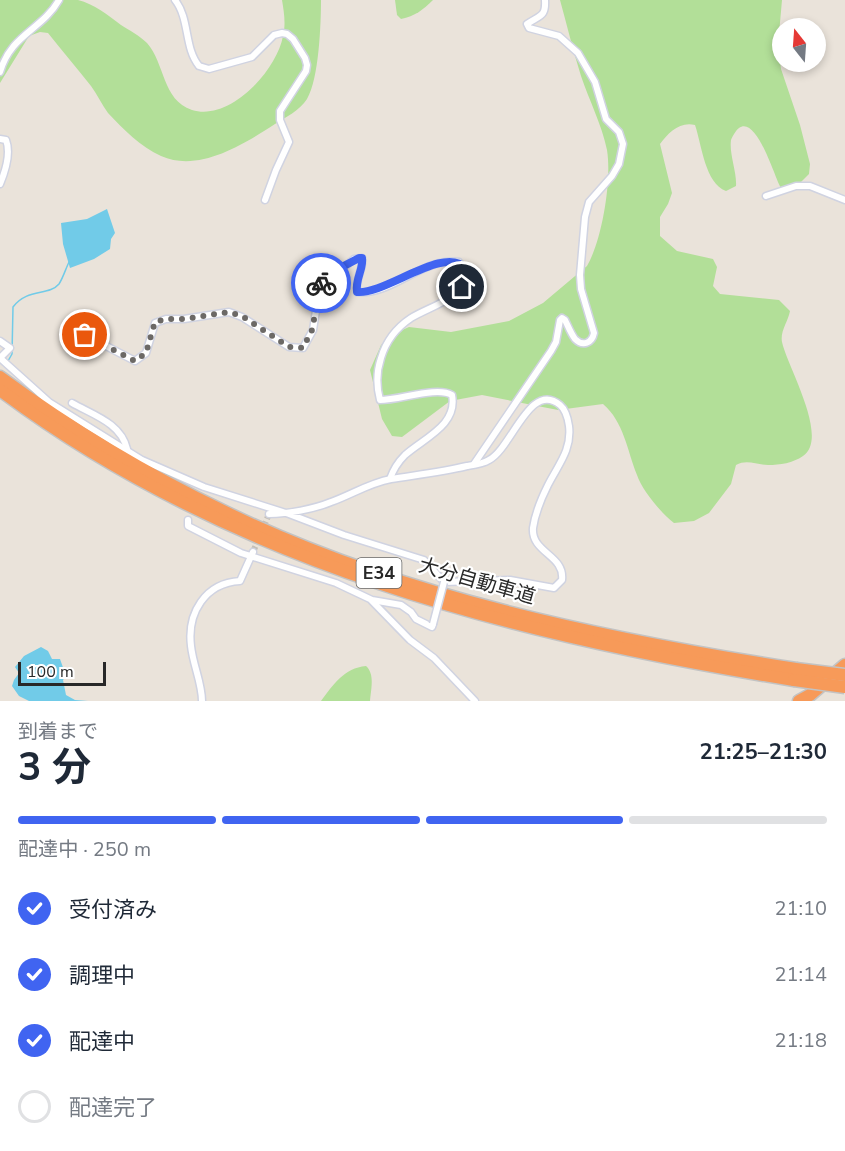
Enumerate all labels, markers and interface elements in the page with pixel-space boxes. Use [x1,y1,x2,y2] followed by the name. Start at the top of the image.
[772,18,826,72] north arrow
[772,18,826,72] map controls
[291,253,351,313] courier
[436,261,487,312] pin
[305,267,338,300] icon: bike
[445,270,478,303] icon: home
[59,309,110,360] pin
[68,318,101,351] icon: bag
[416,551,538,611] street label: 大分自動車道
[356,558,401,588] road number: E34
[18,659,106,686] scale bar
[27,661,74,683] text: 100 m
[18,718,98,745] text: 到着まで
[699,737,827,767] text: 21:25–21:30
[18,741,91,794] text: 3 分
[18,836,151,863] text: 配達中 · 250 m
[18,892,51,925] icon: check
[69,895,157,925] text: 受付済み
[774,895,827,922] text: 21:10
[18,958,51,991] icon: check
[69,961,135,991] text: 調理中
[774,961,827,988] text: 21:14
[18,1024,51,1057] icon: check
[69,1027,135,1057] text: 配達中
[774,1027,827,1054] text: 21:18
[69,1093,157,1123] text: 配達完了

